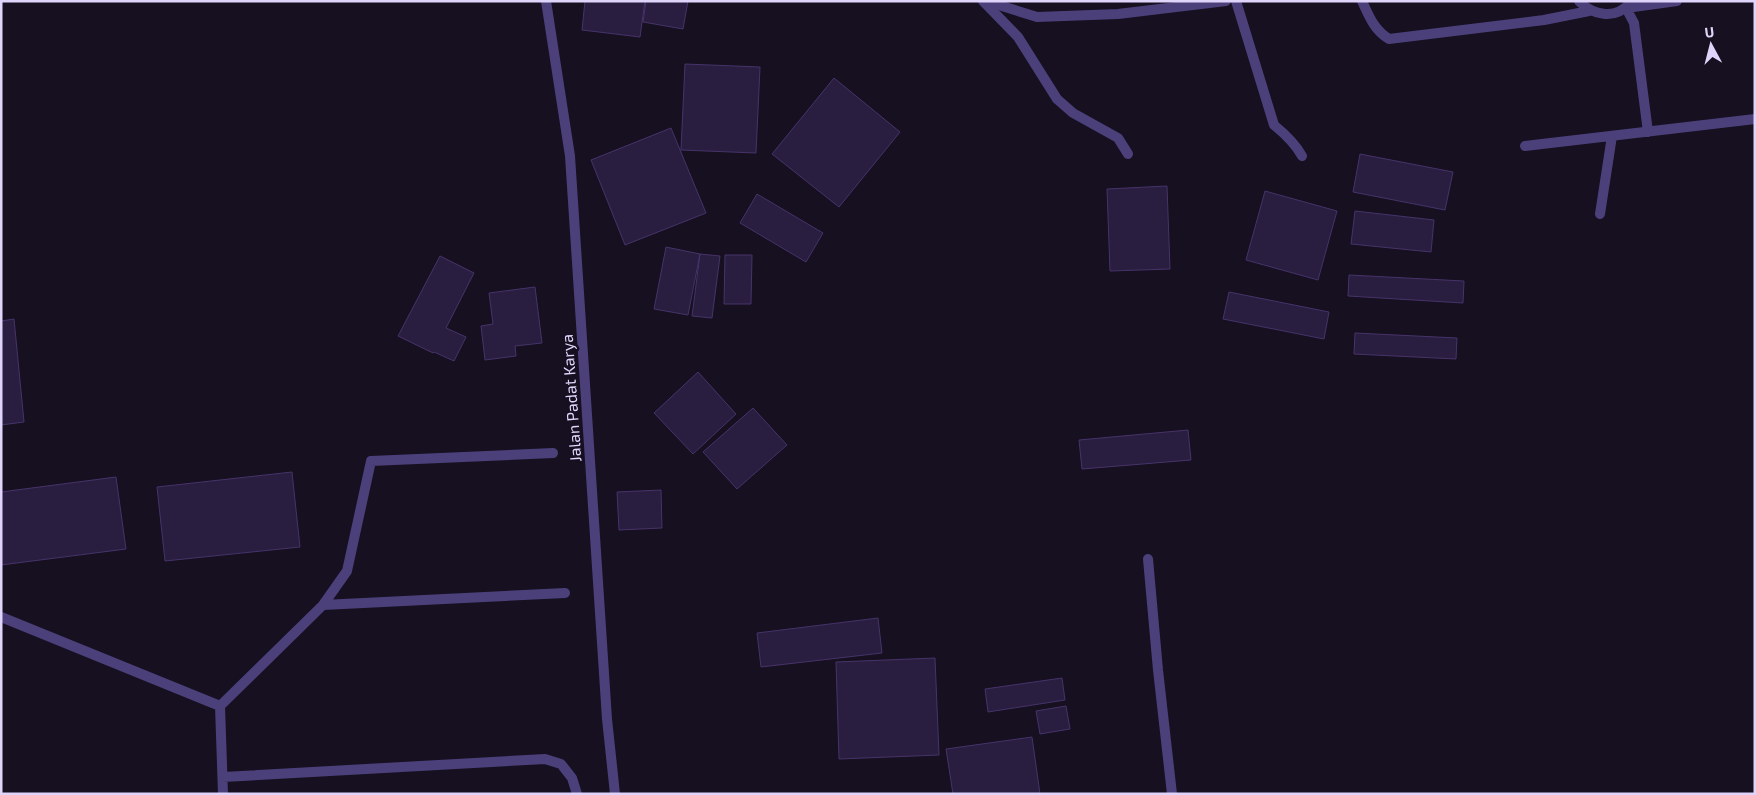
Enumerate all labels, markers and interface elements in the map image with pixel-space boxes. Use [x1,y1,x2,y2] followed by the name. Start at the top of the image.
[1686,20,1736,70] north arrow
[1704,23,1715,41] text: U
[557,333,584,463] street label: Jalan Padat Karya

